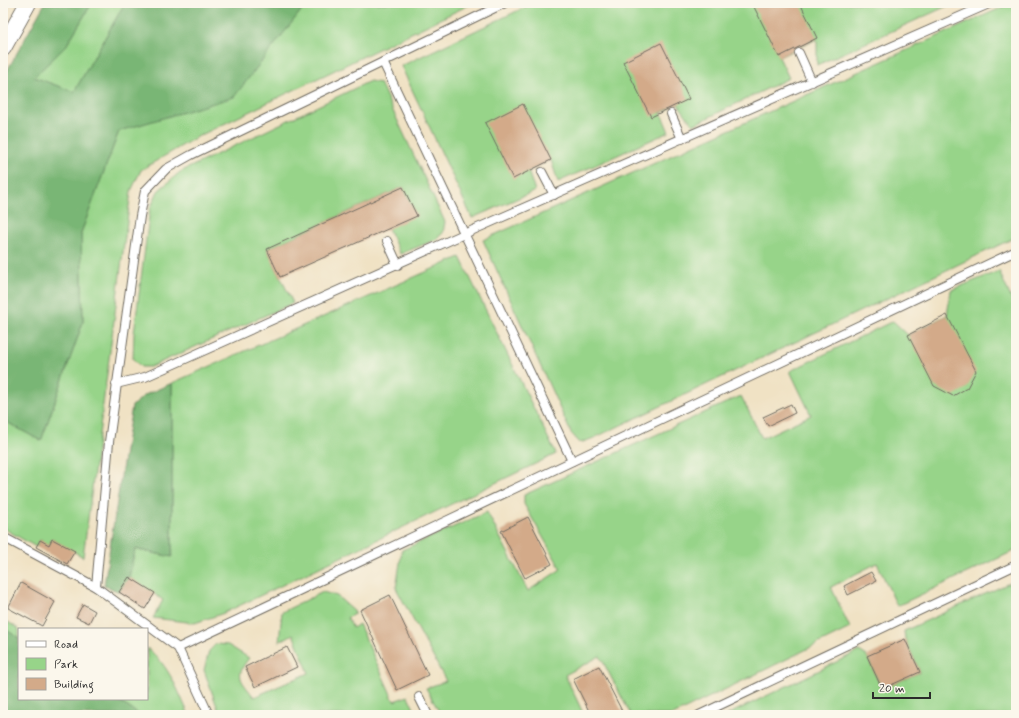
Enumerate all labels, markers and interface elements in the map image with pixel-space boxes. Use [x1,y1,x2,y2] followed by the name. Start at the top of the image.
[18,628,148,700] legend
[54,637,78,653] text: Road
[54,657,78,673] text: Park
[873,674,930,700] scale bar
[54,677,94,694] text: Building
[879,681,905,697] text: 20 m

